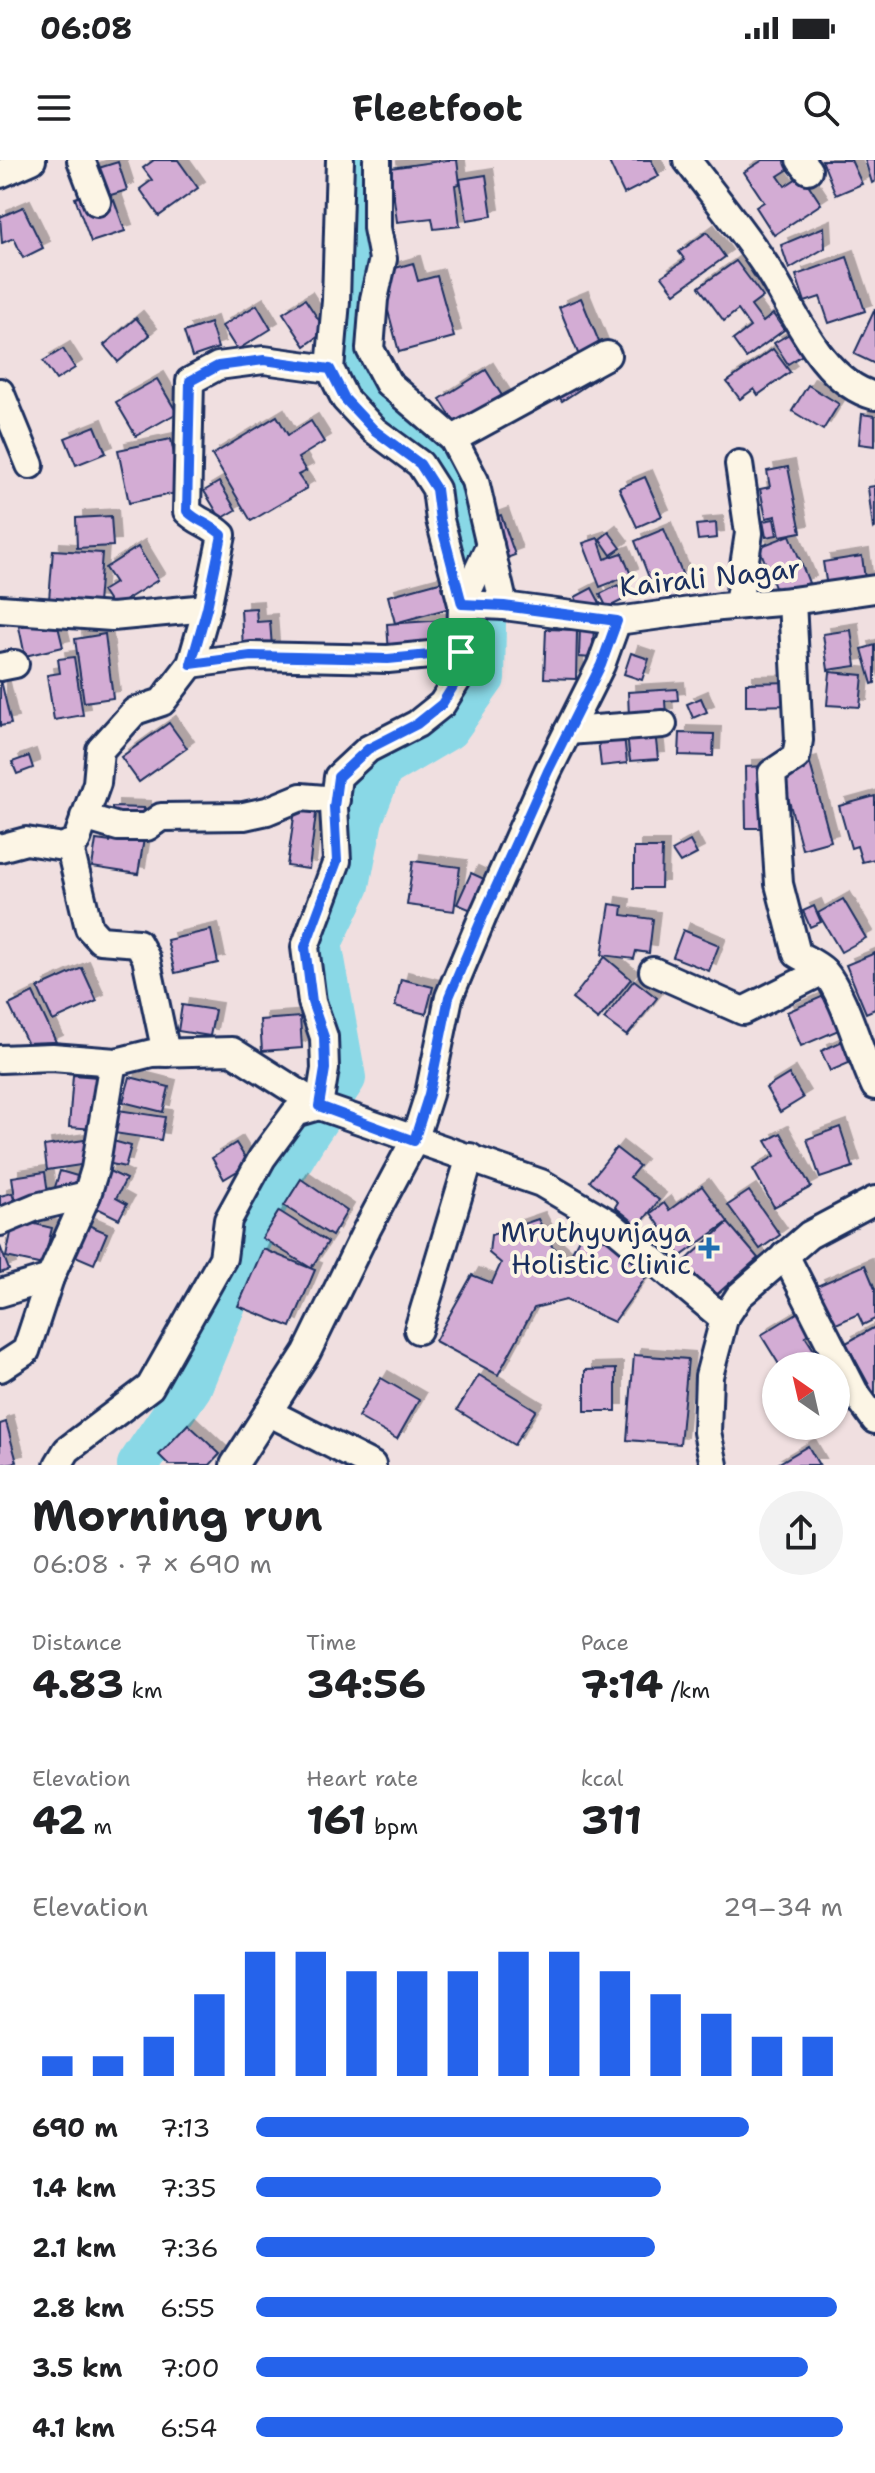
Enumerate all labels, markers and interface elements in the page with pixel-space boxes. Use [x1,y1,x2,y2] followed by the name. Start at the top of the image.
[40,8,132,49] text: 06:08
[352,84,523,133] text: Fleetfoot
[32,86,76,130] icon: menu
[799,86,843,130] icon: search
[618,549,802,605] street label: Kairali Nagar
[427,618,495,686] pin
[439,630,483,674] icon: arrive
[501,1213,691,1283] place label: Mruthyunjaya Holistic Clinic
[698,1237,720,1259] marker: Mruthyunjaya Holistic Clinic
[762,1352,850,1440] north arrow
[762,1352,850,1440] map controls
[32,1486,323,1545] text: Morning run
[759,1491,843,1575] button: share
[32,1546,272,1581] text: 06:08 · 7 × 690 m
[32,1628,122,1657] text: Distance
[306,1628,357,1657] text: Time
[581,1628,629,1657] text: Pace
[32,1657,124,1711] text: 4.83
[306,1657,426,1711] text: 34:56
[581,1657,663,1711] text: 7:14
[124,1676,163,1705] text: km
[663,1676,710,1705] text: /km
[32,1764,130,1793] text: Elevation
[306,1764,418,1793] text: Heart rate
[581,1764,623,1793] text: kcal
[32,1793,86,1847] text: 42
[306,1793,367,1847] text: 161
[581,1793,642,1847] text: 311
[86,1812,112,1841] text: m
[367,1812,418,1841] text: bpm
[32,1889,148,1924] text: Elevation
[723,1889,843,1924] text: 29–34 m
[32,2110,118,2145] text: 690 m
[160,2110,210,2145] text: 7:13
[32,2170,116,2205] text: 1.4 km
[160,2170,216,2205] text: 7:35
[32,2230,116,2265] text: 2.1 km
[160,2230,219,2265] text: 7:36
[32,2290,125,2325] text: 2.8 km
[160,2290,215,2325] text: 6:55
[32,2350,123,2385] text: 3.5 km
[160,2350,220,2385] text: 7:00
[32,2410,115,2445] text: 4.1 km
[160,2410,217,2445] text: 6:54

